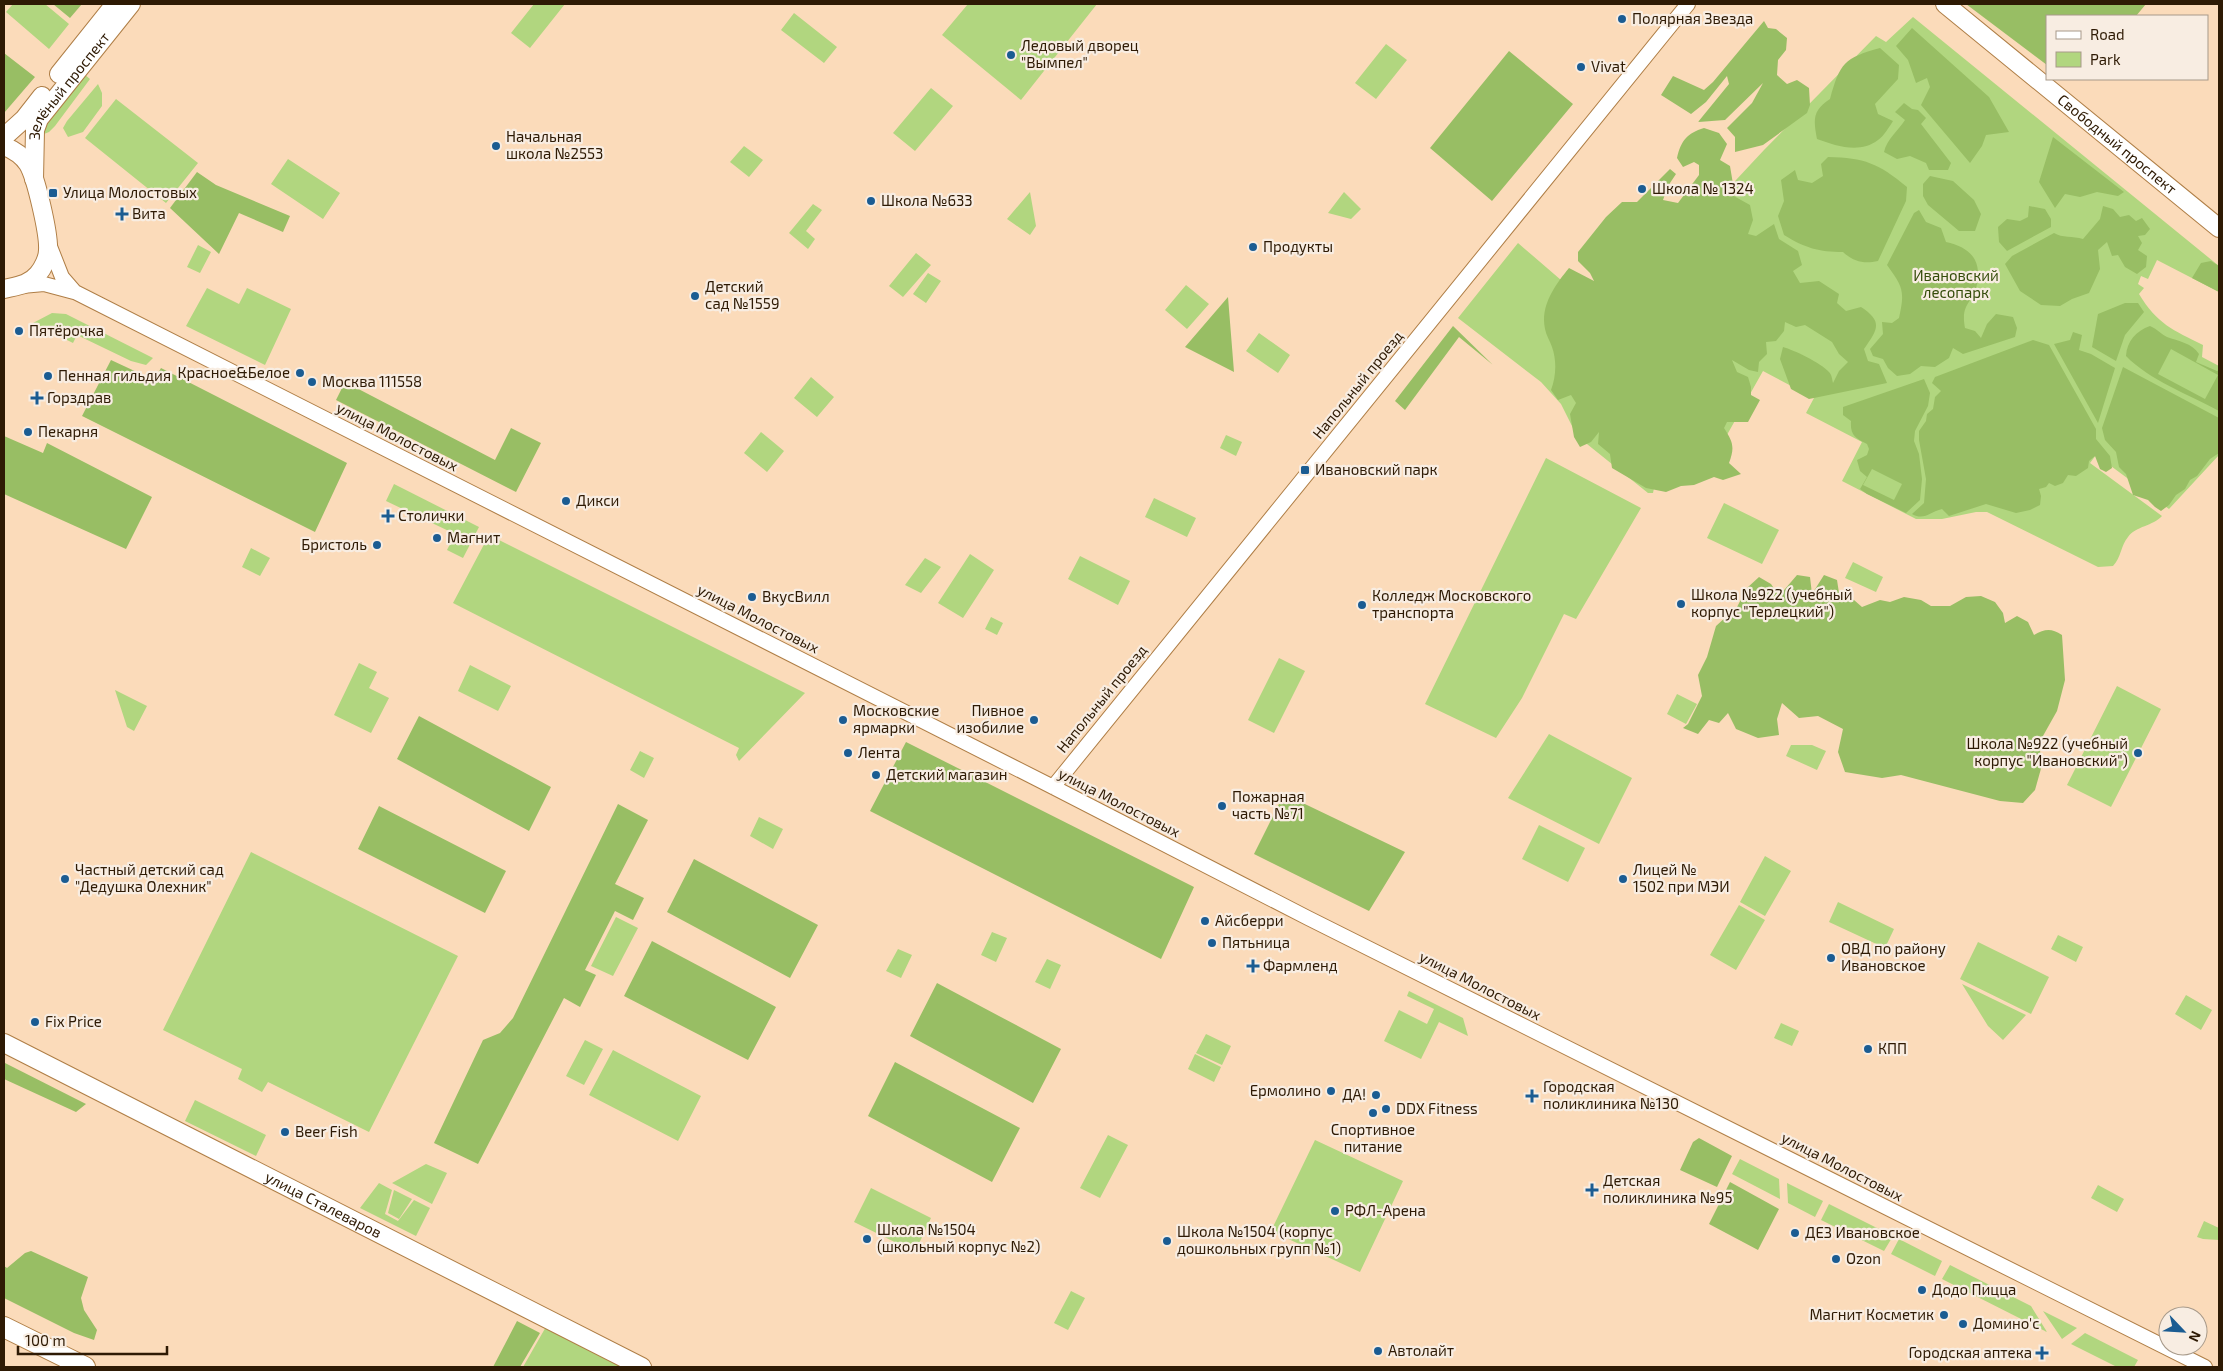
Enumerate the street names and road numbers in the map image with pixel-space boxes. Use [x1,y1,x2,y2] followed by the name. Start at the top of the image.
[25,28,113,140] street label: Зелёный проспект
[2054,90,2181,198] street label: Свободный проспект
[1308,327,1406,442] street label: Напольный проезд
[333,398,461,475] street label: улица Молостовых
[694,580,822,657] street label: улица Молостовых
[1052,641,1150,756] street label: Напольный проезд
[1055,764,1183,841] street label: улица Молостовых
[1416,947,1544,1024] street label: улица Молостовых
[1778,1128,1906,1205] street label: улица Молостовых
[262,1167,385,1241] street label: улица Сталеваров

